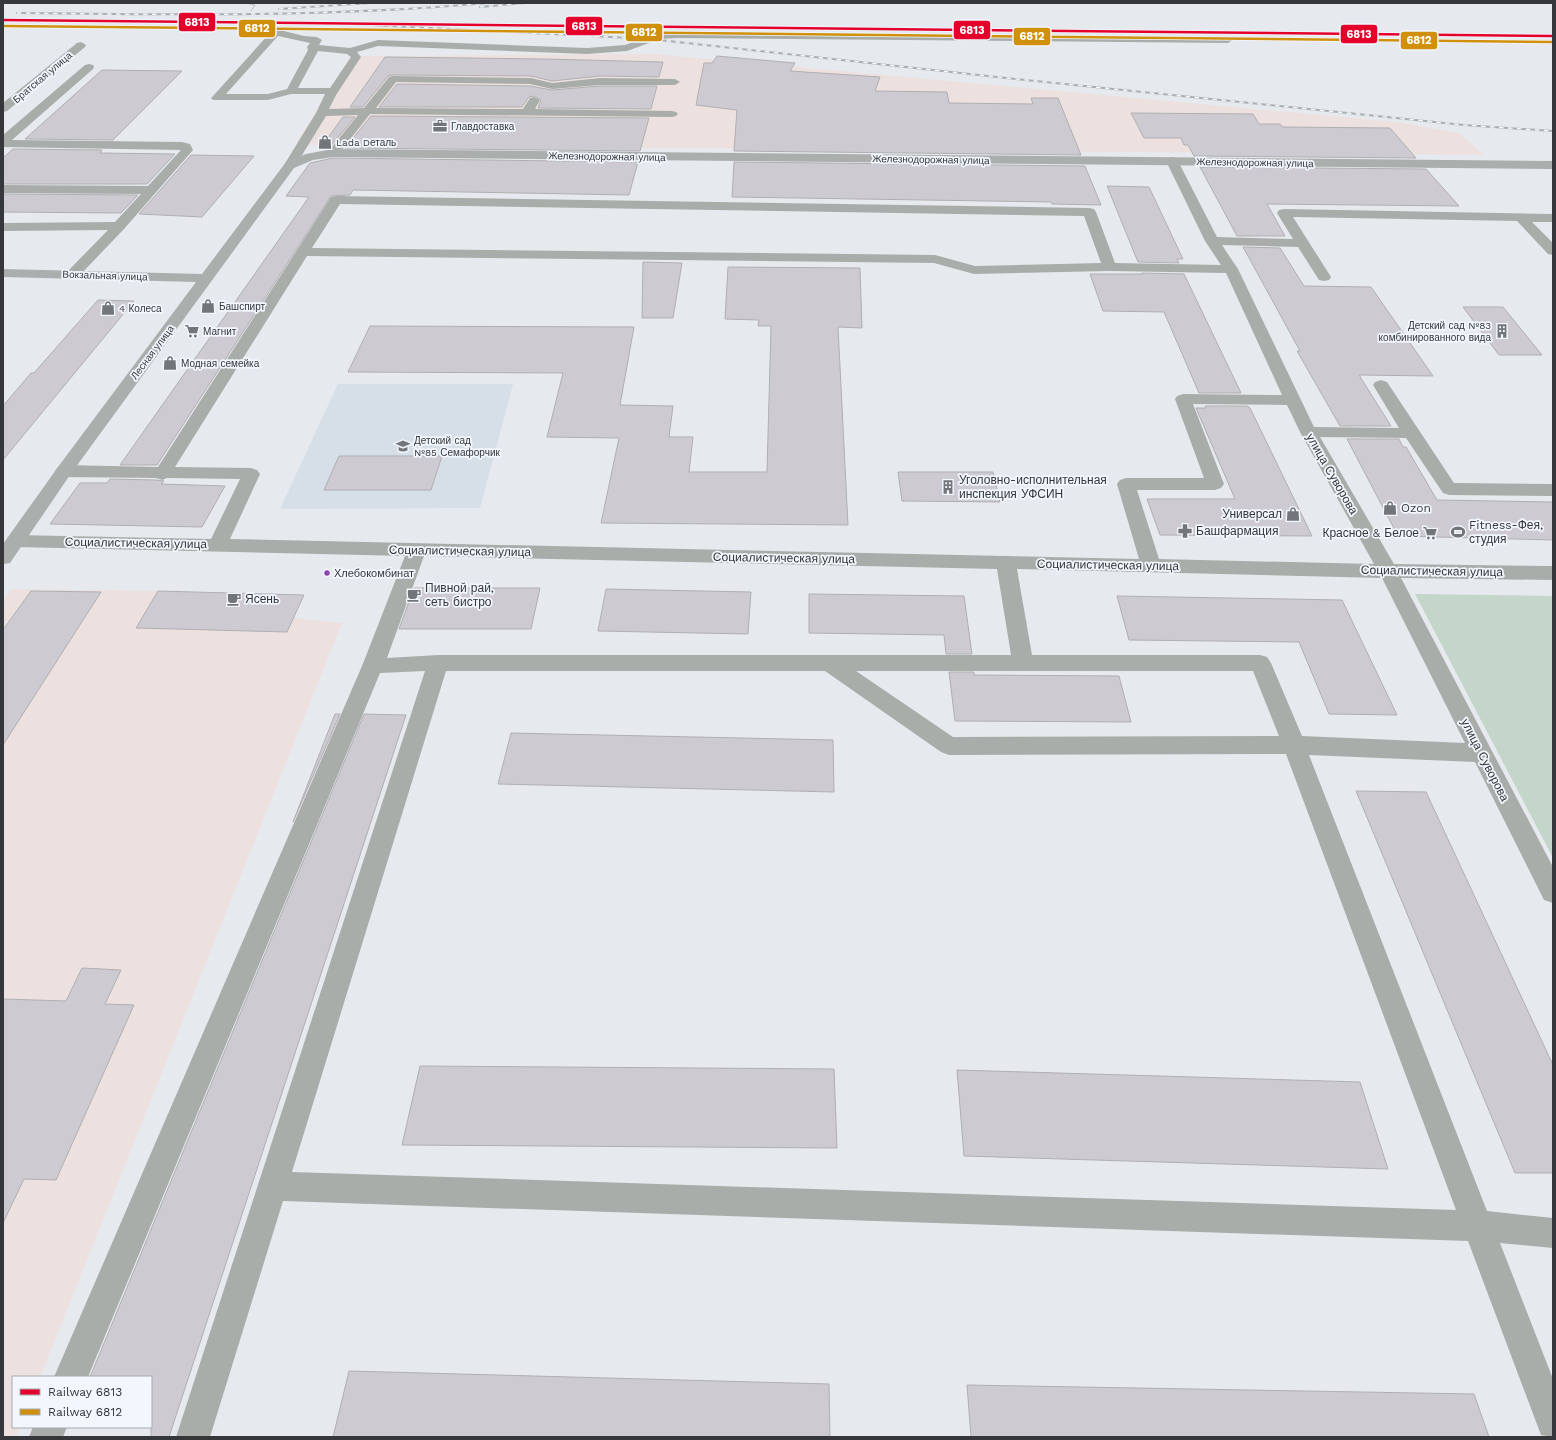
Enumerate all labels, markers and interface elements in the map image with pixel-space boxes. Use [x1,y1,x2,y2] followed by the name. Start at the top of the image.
[178,12,216,32] line badge: 6813
[185,16,210,29] text: 6813
[565,16,603,36] line badge: 6813
[238,19,276,38] line badge: 6812
[572,20,597,33] text: 6813
[953,20,991,40] line badge: 6813
[245,22,270,35] text: 6812
[625,23,663,42] line badge: 6812
[960,24,985,37] text: 6813
[1340,24,1378,44] line badge: 6813
[632,26,657,39] text: 6812
[1013,27,1051,46] line badge: 6812
[1347,28,1372,41] text: 6813
[1020,30,1045,43] text: 6812
[1400,31,1438,50] line badge: 6812
[1407,34,1432,47] text: 6812
[11,49,74,105] street label: Братская улица
[432,118,448,134] office icon: Главдоставка
[451,121,515,132] place label: Главдоставка
[317,134,333,150] shop icon: Lada Dеталь
[336,137,396,148] place label: Lada Dеталь
[548,150,666,163] street label: Железнодорожная улица
[872,153,990,166] street label: Железнодорожная улица
[1196,156,1314,169] street label: Железнодорожная улица
[62,269,148,283] street label: Вокзальная улица
[200,298,216,314] shop icon: Башспирт
[100,300,116,316] shop icon: 4 Колеса
[219,301,265,312] place label: Башспирт
[119,303,162,314] place label: 4 Колеса
[1379,320,1491,343] place label: Детский сад №83 комбинированного вида
[129,323,176,381] street label: Лесная улица
[184,323,200,339] supermarket icon: Магнит
[1494,323,1510,339] building icon: Детский сад №83 комбинированного вида
[203,326,237,337] place label: Магнит
[162,355,178,371] shop icon: Модная семейка
[181,358,260,369] place label: Модная семейка
[1303,431,1361,517] street label: улица Суворова
[414,435,500,458] place label: Детский сад №85 Семафорчик
[395,438,411,454] school or university icon: Детский сад №85 Семафорчик
[959,473,1107,501] place label: Уголовно-исполнительная инспекция УФСИН
[940,479,956,495] building icon: Уголовно-исполнительная инспекция УФСИН
[1382,500,1398,516] shop icon: Ozon
[1401,501,1431,515] place label: Ozon
[1285,506,1301,522] shop icon: Универсал
[1222,507,1282,521] place label: Универсал
[1469,518,1543,546] place label: Fitness-Фея, студия
[1177,523,1193,539] pharmacy icon: Башфармация
[1196,524,1278,538] place label: Башфармация
[1450,524,1466,540] sports icon: Fitness-Фея, студия
[1422,525,1438,541] supermarket icon: Красное & Белое
[1322,526,1419,540] place label: Красное & Белое
[65,535,208,551] street label: Социалистическая улица
[389,543,532,559] street label: Социалистическая улица
[713,550,856,566] street label: Социалистическая улица
[1037,557,1180,573] street label: Социалистическая улица
[1361,563,1504,579] street label: Социалистическая улица
[334,567,414,580] place label: Хлебокомбинат
[322,568,332,578] marker: Хлебокомбинат
[425,581,494,609] place label: Пивной рай, сеть бистро
[406,587,422,603] cafe icon: Пивной рай, сеть бистро
[226,591,242,607] cafe icon: Ясень
[245,592,279,606] place label: Ясень
[1458,716,1512,804] street label: улица Суворова
[12,1376,152,1428] legend
[48,1385,122,1399] text: Railway 6813
[48,1405,122,1419] text: Railway 6812

